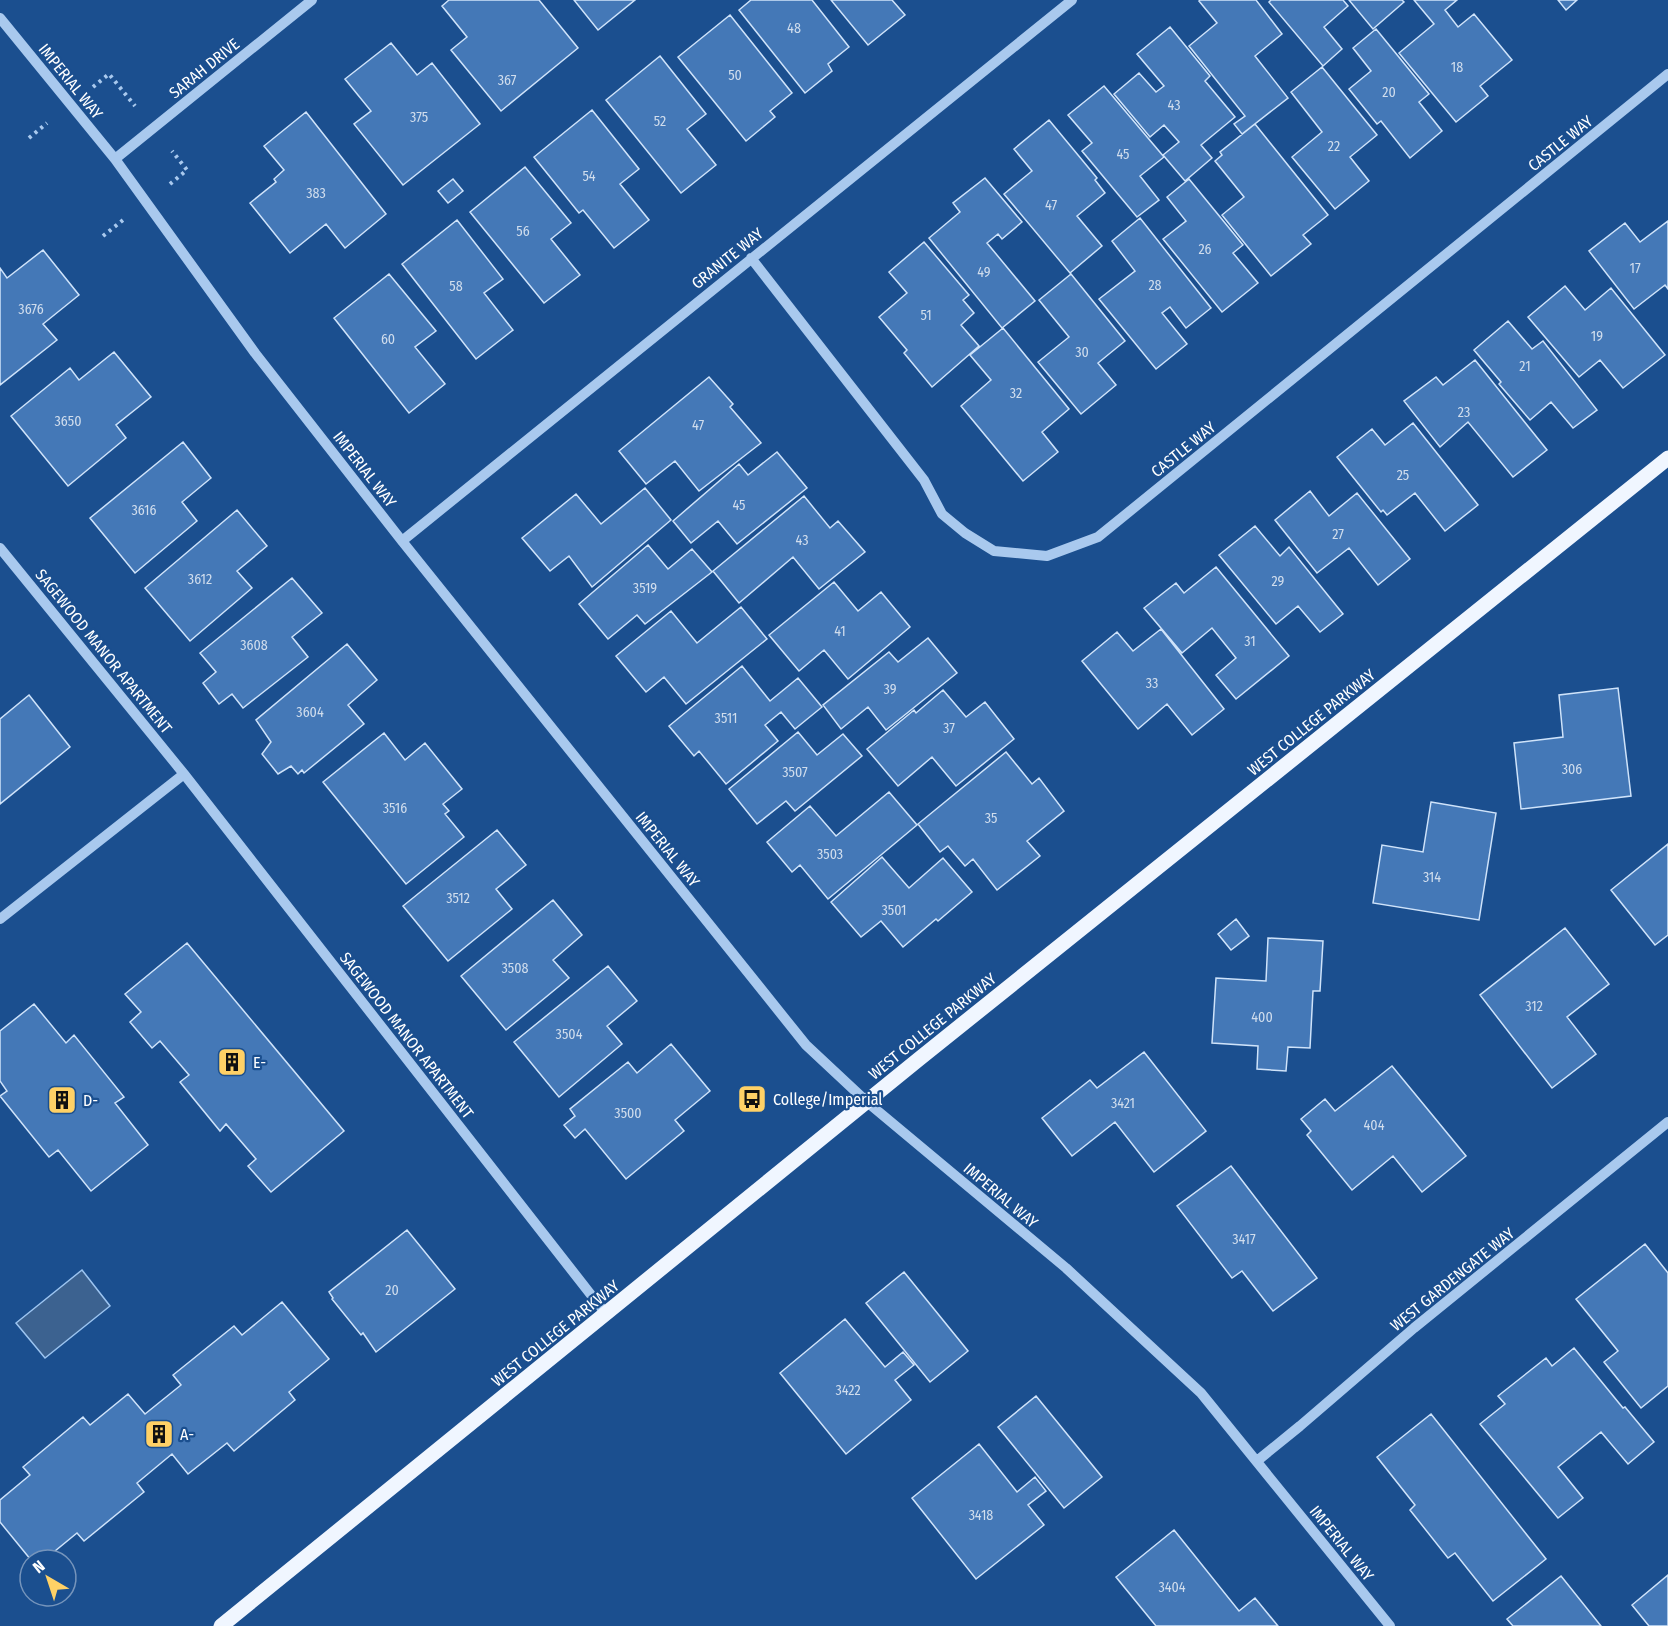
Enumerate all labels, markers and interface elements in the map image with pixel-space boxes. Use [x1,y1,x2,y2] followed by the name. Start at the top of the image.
[787,20,801,37] house number: 48
[165,34,243,102] street label: SARAH DRIVE
[35,40,107,123] street label: IMPERIAL WAY
[1451,59,1463,76] house number: 18
[728,67,742,84] house number: 50
[498,72,517,89] house number: 367
[1382,84,1396,101] house number: 20
[1168,97,1180,114] house number: 43
[410,109,428,126] house number: 375
[1524,112,1596,175] street label: CASTLE WAY
[654,113,666,130] house number: 52
[1328,138,1340,155] house number: 22
[1116,146,1130,163] house number: 45
[582,168,596,185] house number: 54
[306,185,326,202] house number: 383
[1045,197,1057,214] house number: 47
[516,223,530,240] house number: 56
[688,224,767,293] street label: GRANITE WAY
[1198,241,1212,258] house number: 26
[1629,260,1641,277] house number: 17
[977,264,991,281] house number: 49
[1148,277,1162,294] house number: 28
[449,278,463,295] house number: 58
[18,301,44,318] house number: 3676
[920,307,932,324] house number: 51
[1591,328,1603,345] house number: 19
[381,331,395,348] house number: 60
[1075,344,1089,361] house number: 30
[1519,358,1531,375] house number: 21
[1010,385,1022,402] house number: 32
[1458,404,1470,421] house number: 23
[55,413,81,430] house number: 3650
[692,417,704,434] house number: 47
[1147,418,1219,481] street label: CASTLE WAY
[329,428,400,511] street label: IMPERIAL WAY
[1397,467,1409,484] house number: 25
[732,497,746,514] house number: 45
[131,502,157,519] house number: 3616
[1332,526,1344,543] house number: 27
[796,532,808,549] house number: 43
[32,565,176,738] street label: SAGEWOOD MANOR APARTMENT
[188,571,212,588] house number: 3612
[1272,573,1285,590] house number: 29
[633,580,657,597] house number: 3519
[834,623,846,640] house number: 41
[1244,633,1256,650] house number: 31
[240,637,268,654] house number: 3608
[1244,665,1379,780] street label: WEST COLLEGE PARKWAY
[1146,675,1158,692] house number: 33
[884,681,897,698] house number: 39
[296,704,324,721] house number: 3604
[715,710,737,727] house number: 3511
[943,720,955,737] house number: 37
[1562,761,1582,778] house number: 306
[782,764,808,781] house number: 3507
[383,800,407,817] house number: 3516
[632,808,704,891] street label: IMPERIAL WAY
[985,810,997,827] house number: 35
[817,846,843,863] house number: 3503
[1423,869,1441,886] house number: 314
[446,890,470,907] house number: 3512
[881,902,907,919] house number: 3501
[336,948,478,1123] street label: SAGEWOOD MANOR APARTMENT
[501,960,529,977] house number: 3508
[865,969,1000,1084] street label: WEST COLLEGE PARKWAY
[1525,998,1543,1015] house number: 312
[1251,1009,1273,1026] house number: 400
[556,1026,583,1043] house number: 3504
[216,1046,248,1078] building icon: E-
[253,1053,266,1072] place label: E-
[736,1083,768,1115] bus stop icon: College/Imperial
[46,1084,78,1116] building icon: D-
[773,1090,883,1109] place label: College/Imperial
[83,1091,98,1110] place label: D-
[1111,1095,1135,1112] house number: 3421
[614,1105,642,1122] house number: 3500
[1364,1117,1385,1134] house number: 404
[960,1159,1042,1232] street label: IMPERIAL WAY
[1387,1224,1518,1335] street label: WEST GARDENGATE WAY
[1232,1231,1256,1248] house number: 3417
[488,1276,623,1391] street label: WEST COLLEGE PARKWAY
[385,1282,399,1299] house number: 20
[835,1382,861,1399] house number: 3422
[143,1418,175,1450] building icon: A-
[180,1425,194,1444] place label: A-
[1306,1502,1378,1585] street label: IMPERIAL WAY
[969,1507,993,1524] house number: 3418
[18,1548,78,1608] north arrow
[29,1556,49,1577] text: N
[1158,1579,1186,1596] house number: 3404

